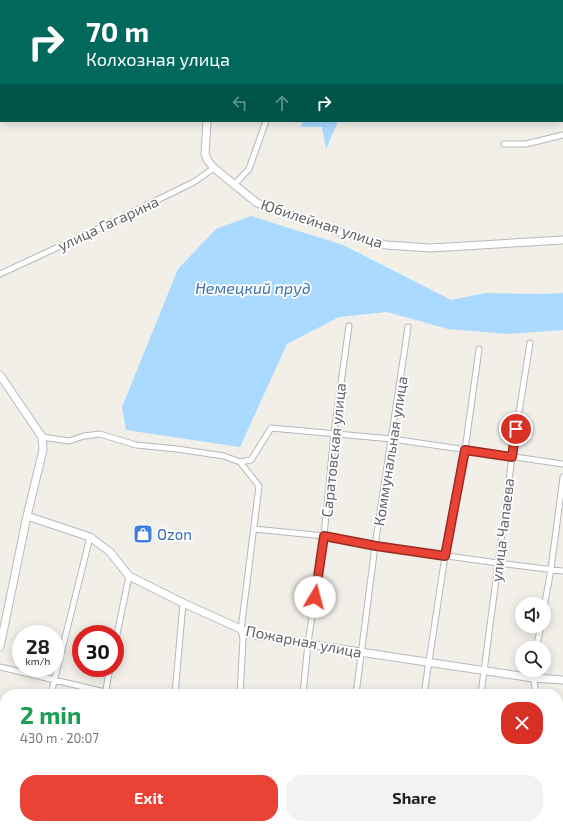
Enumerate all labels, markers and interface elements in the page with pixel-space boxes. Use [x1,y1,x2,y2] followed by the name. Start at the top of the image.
[86,14,149,48] text: 70 m
[20,16,72,68] icon: right
[86,48,230,70] text: Колхозная улица
[229,92,251,114] icon: left
[271,92,293,114] icon: ahead
[313,92,335,114] icon: right
[55,192,162,255] street label: улица Гагарина
[258,195,385,252] street label: Юбилейная улица
[195,278,311,297] water label: Немецкий пруд
[369,375,412,527] street label: Коммунальная улица
[317,382,350,518] street label: Саратовская улица
[499,412,533,446] pin
[505,418,527,440] icon: arrive
[487,477,518,583] street label: улица Чапаева
[132,523,154,545] shop icon: Ozon
[157,525,192,543] place label: Ozon
[294,576,336,618] position arrow
[515,597,551,677] map controls
[515,597,551,633] button: sound
[244,621,364,662] street label: Пожарная улица
[72,625,124,677] speed limit sign: 30
[26,634,50,658] text: 28
[515,641,551,677] button: search
[26,655,50,667] text: km/h
[20,700,81,729] text: 2 min
[501,702,543,744] button: close
[20,730,99,746] text: 430 m · 20:07
[20,775,278,821] button: Exit
[286,775,543,821] button: Share

